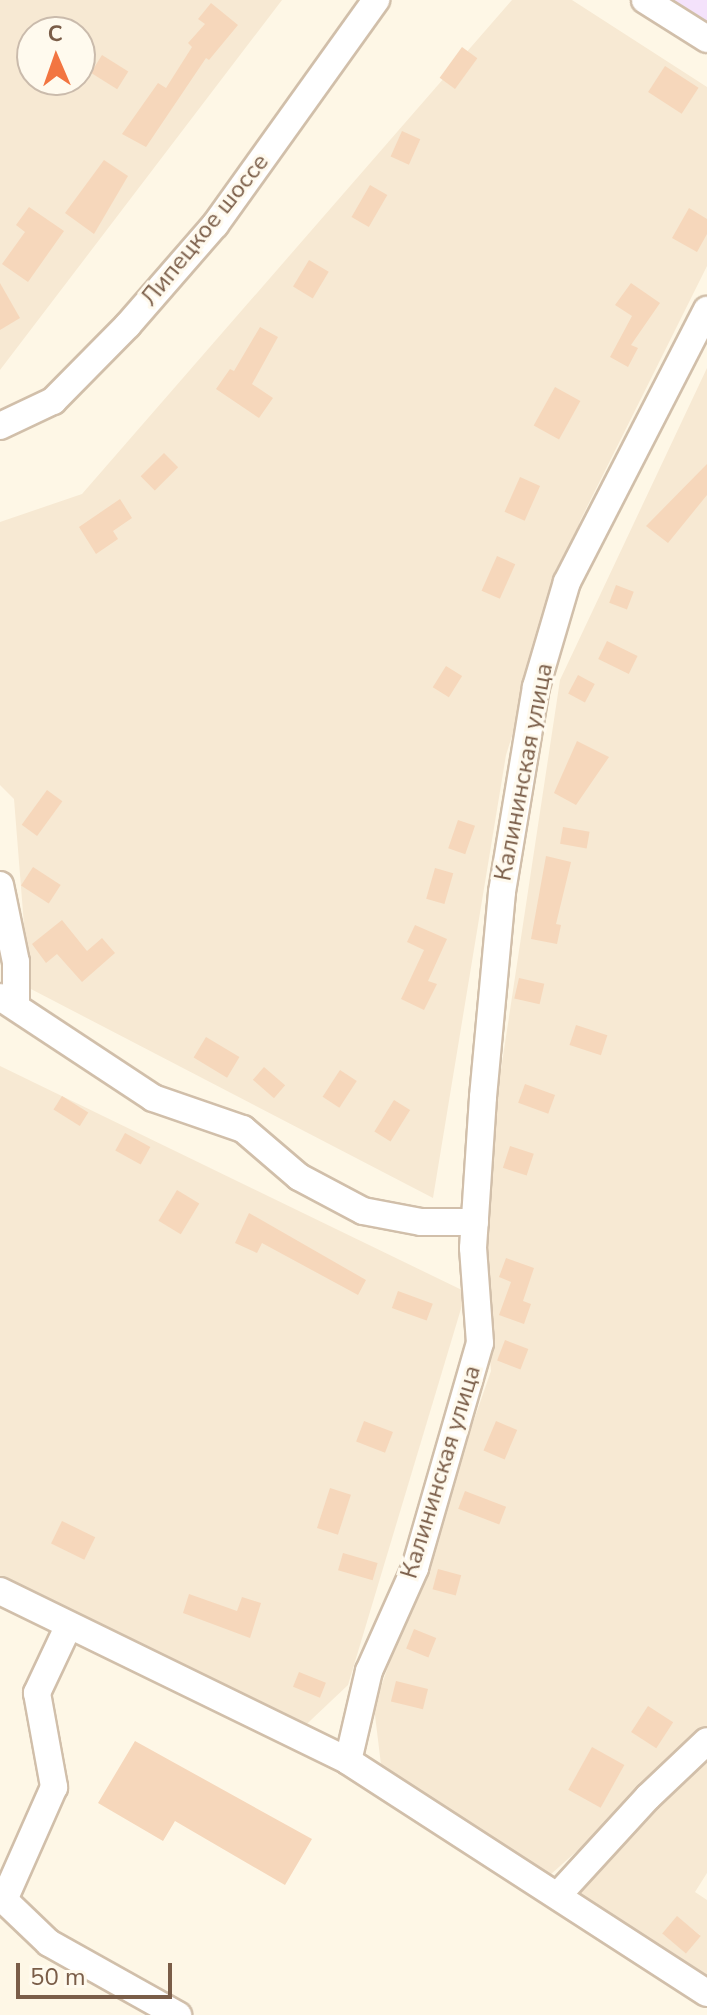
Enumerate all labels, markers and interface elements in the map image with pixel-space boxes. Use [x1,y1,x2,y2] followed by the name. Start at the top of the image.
[16,16,96,96] north arrow
[47,19,63,49] text: С
[135,148,275,312] street label: Липецкое шоссе
[489,661,559,883] street label: Калининская улица
[395,1362,487,1582] street label: Калининская улица
[20,1947,176,1997] scale bar
[30,1961,86,1993] text: 50 m

